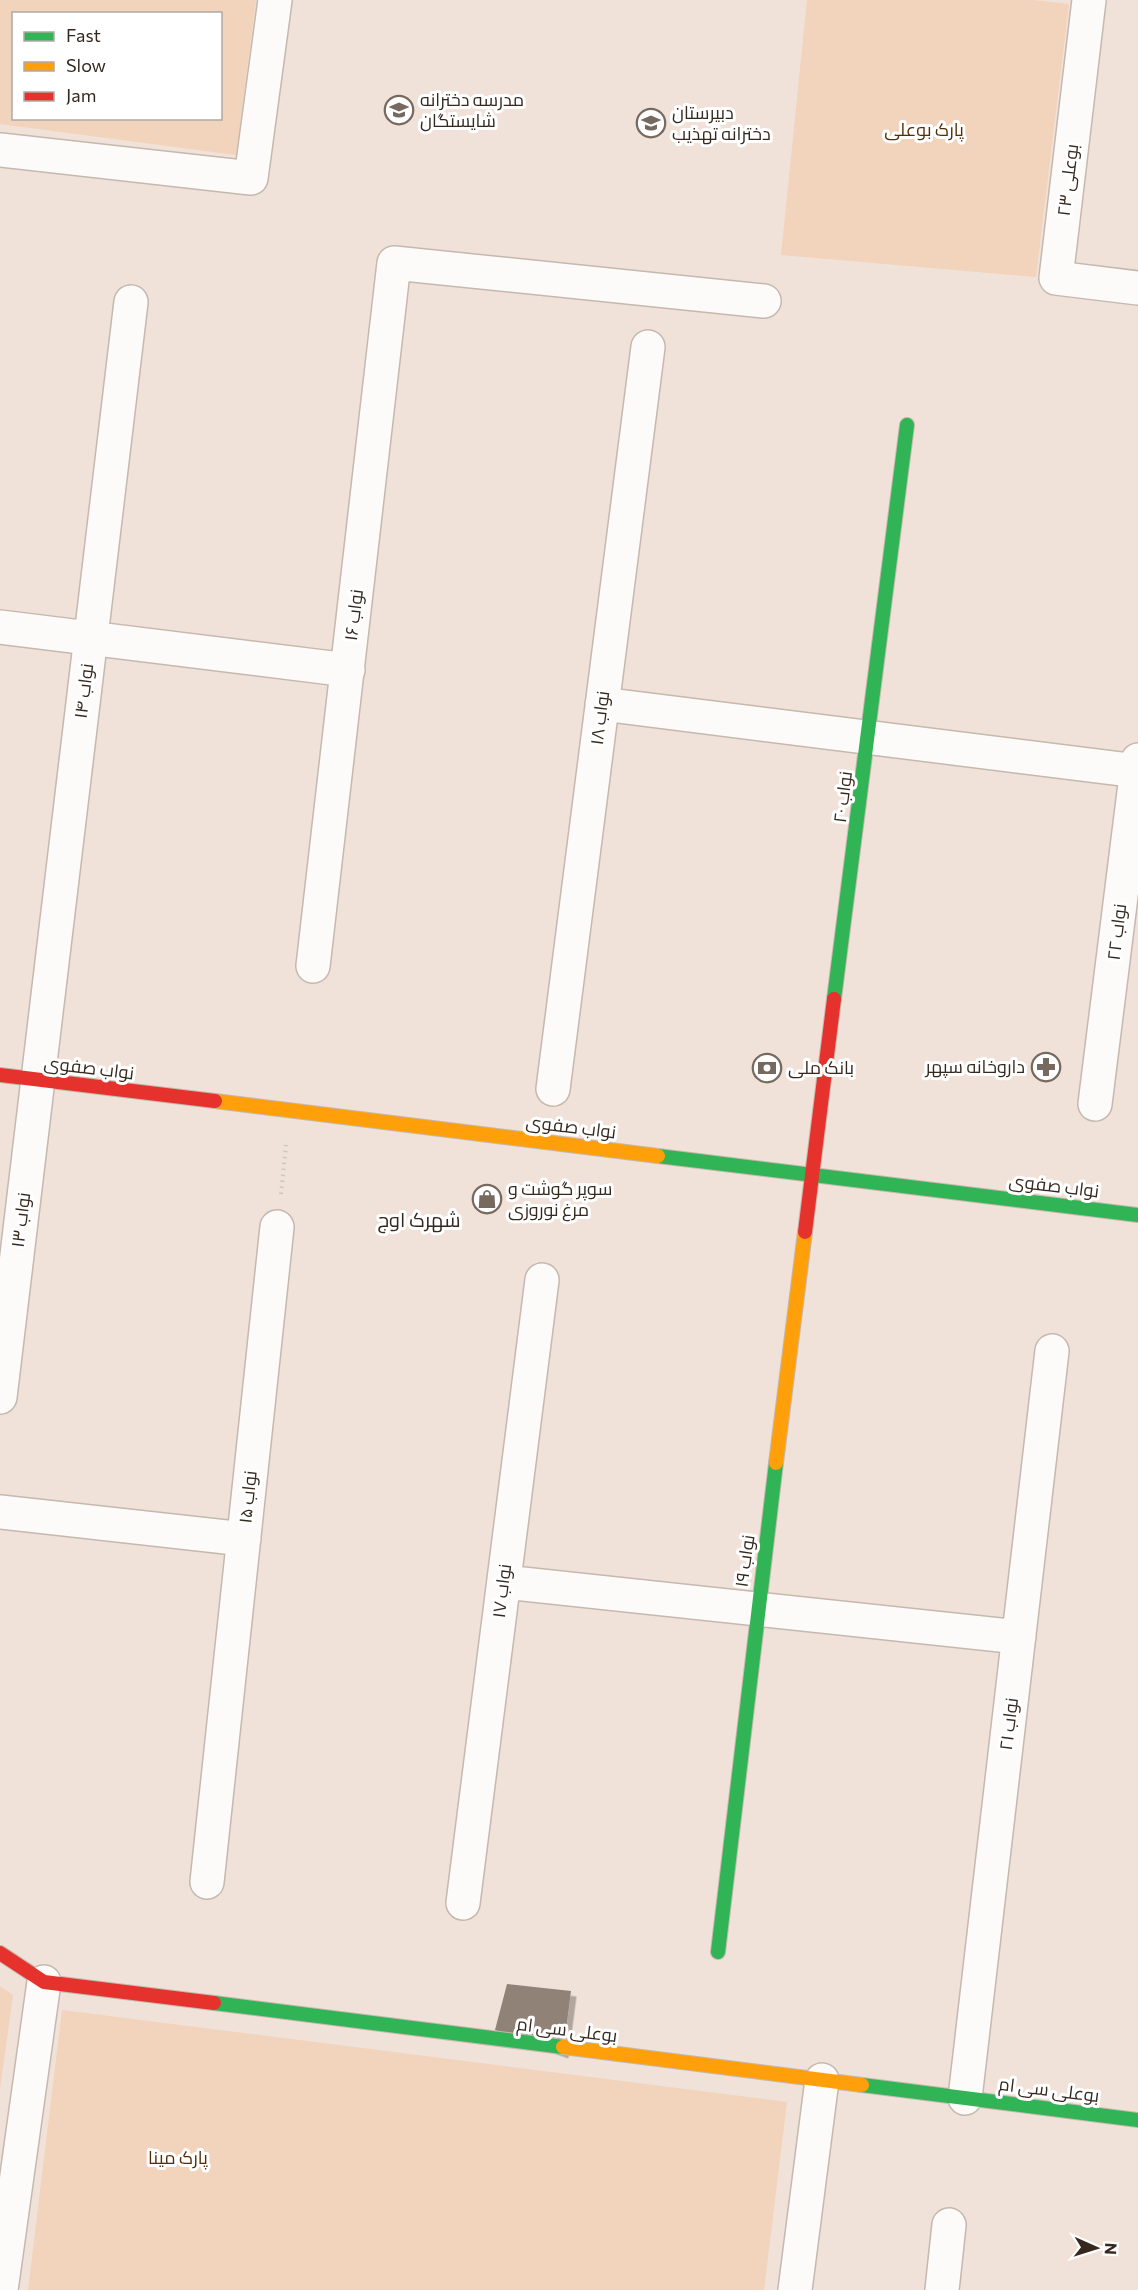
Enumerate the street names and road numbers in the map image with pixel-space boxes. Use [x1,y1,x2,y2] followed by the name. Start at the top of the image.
[1052,143,1083,217] street label: بوعلی ۲۳
[339,588,368,642] street label: نواب ۱۶
[69,662,98,720] street label: نواب ۱۴
[585,689,614,746] street label: نواب ۱۸
[828,770,857,824] street label: نواب ۲۰
[1102,902,1131,961] street label: نواب ۲۲
[43,1051,135,1084] street label: نواب صفوی
[525,1110,617,1143] street label: نواب صفوی
[1008,1169,1100,1202] street label: نواب صفوی
[6,1191,35,1249] street label: نواب ۱۳
[233,1469,262,1525] street label: نواب ۱۵
[729,1533,760,1589] street label: نواب ۱۹
[487,1562,516,1619] street label: نواب ۱۷
[994,1696,1023,1752] street label: نواب ۲۱
[515,2012,619,2048] street label: بوعلی سی ام
[997,2072,1101,2108] street label: بوعلی سی ام

